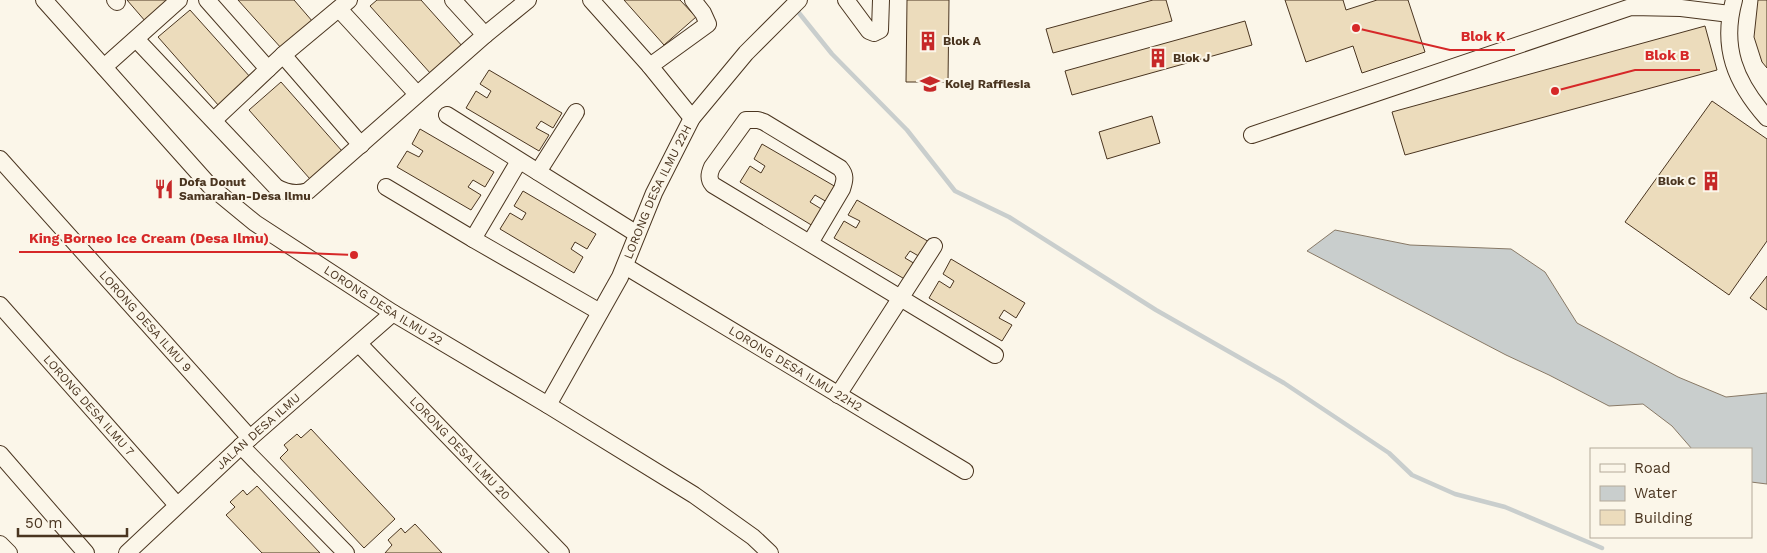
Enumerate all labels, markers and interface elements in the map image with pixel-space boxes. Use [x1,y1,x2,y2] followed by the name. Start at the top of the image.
[1450,21,1515,50] callout: Blok K
[1461,28,1506,44] text: Blok K
[917,30,939,52] building icon: Blok A
[943,34,982,48] place label: Blok A
[1635,41,1700,70] callout: Blok B
[1147,47,1169,69] building icon: Blok J
[1645,47,1690,63] text: Blok B
[1173,51,1210,65] place label: Blok J
[919,73,941,95] school or university icon: Kolej Rafflesia
[945,77,1031,91] place label: Kolej Rafflesia
[621,122,694,261] street label: LORONG DESA ILMU 22H
[1700,170,1722,192] building icon: Blok C
[1658,174,1696,188] place label: Blok C
[179,175,311,203] place label: Dofa Donut Samarahan-Desa Ilmu
[153,178,175,200] restaurant icon: Dofa Donut Samarahan-Desa Ilmu
[19,223,279,252] callout: King Borneo Ice Cream (Desa Ilmu)
[29,230,269,246] text: King Borneo Ice Cream (Desa Ilmu)
[321,263,445,348] street label: LORONG DESA ILMU 22
[97,268,194,375] street label: LORONG DESA ILMU 9
[726,323,865,414] street label: LORONG DESA ILMU 22H2
[41,352,137,459] street label: LORONG DESA ILMU 7
[214,390,303,472] street label: JALAN DESA ILMU
[407,394,513,503] street label: LORONG DESA ILMU 20
[1590,448,1752,538] legend
[1634,459,1671,477] text: Road
[1634,484,1677,502] text: Water
[18,506,126,538] scale bar
[1634,509,1692,527] text: Building
[25,514,62,532] text: 50 m

